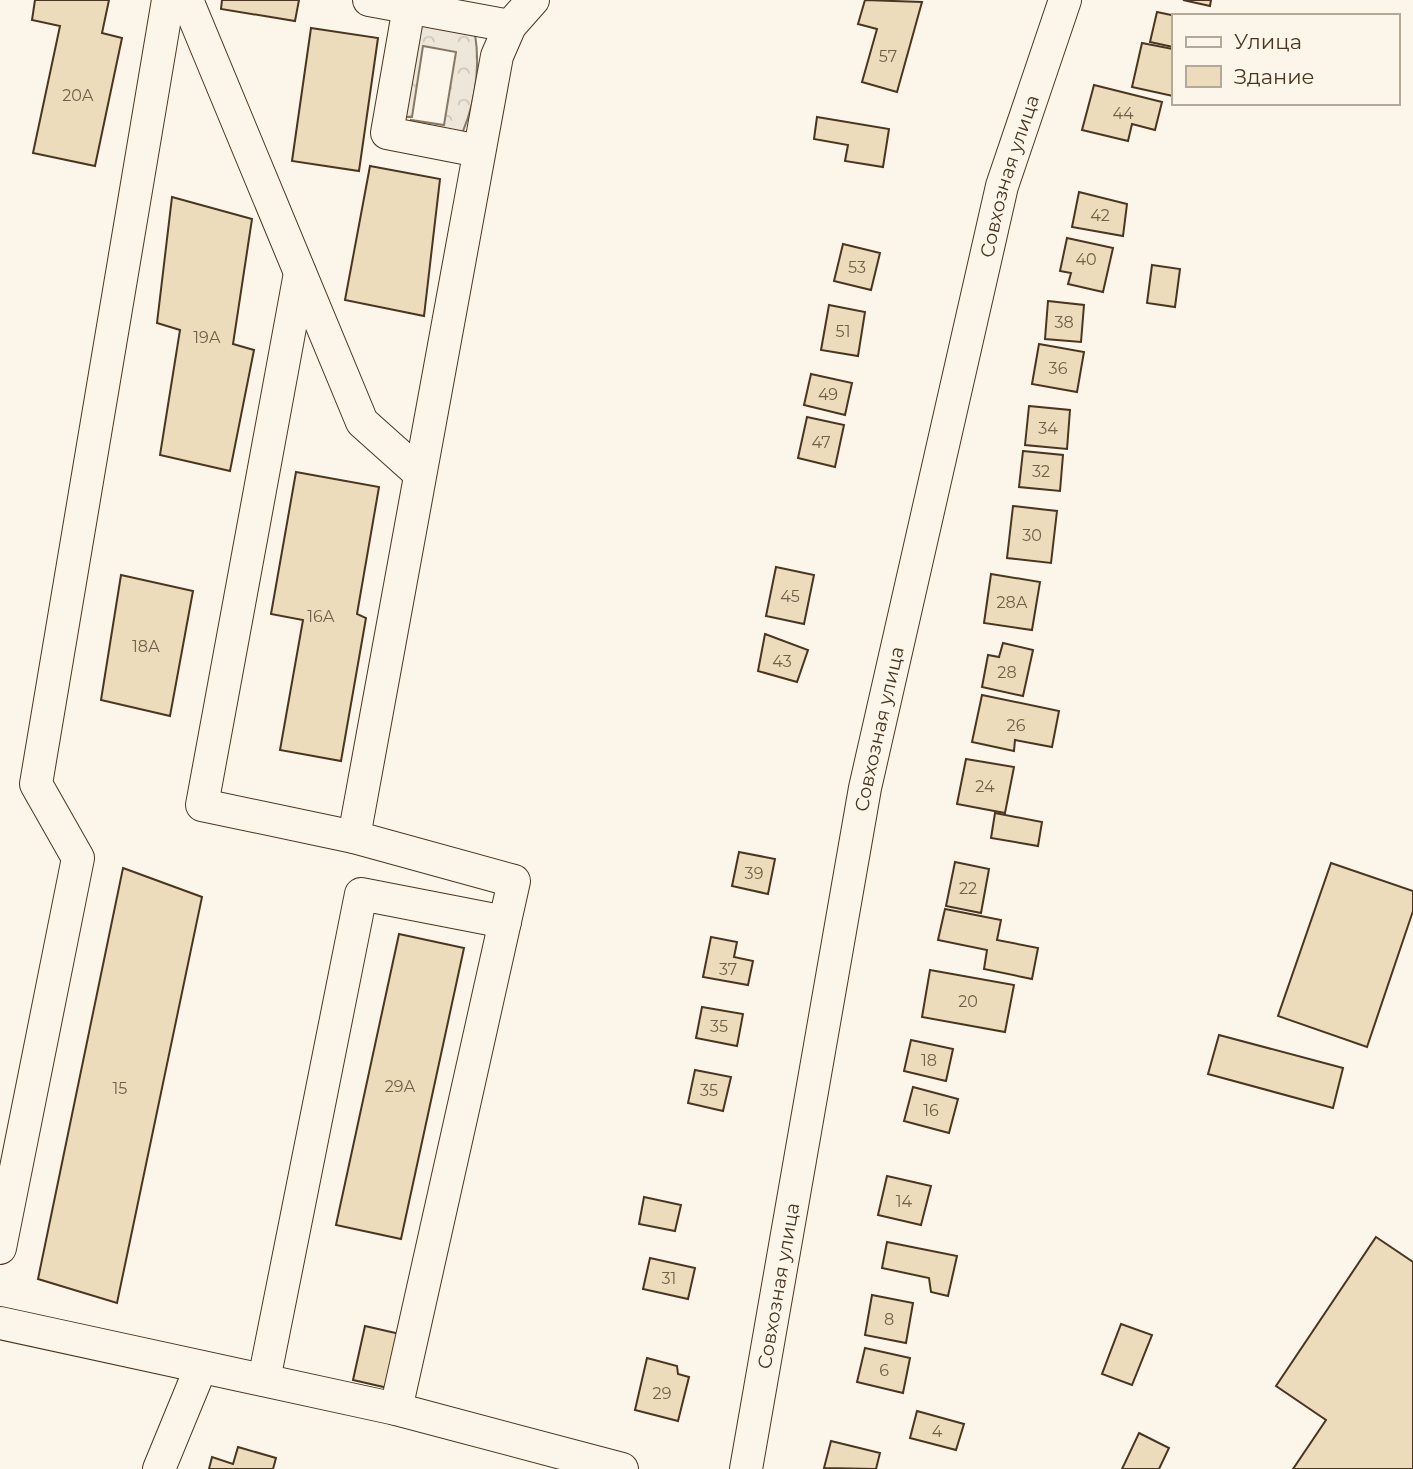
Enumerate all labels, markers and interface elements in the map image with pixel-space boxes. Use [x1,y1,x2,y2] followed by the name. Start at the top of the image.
[1172,14,1399,105] legend
[1234,29,1302,54] text: Улица
[879,47,897,66] house number: 57
[1234,64,1315,89] text: Здание
[62,86,94,105] house number: 20А
[975,92,1044,260] street label: Совхозная улица
[1112,104,1134,123] house number: 44
[1090,206,1110,225] house number: 42
[1075,250,1097,269] house number: 40
[848,258,866,277] house number: 53
[1054,313,1074,332] house number: 38
[836,322,850,341] house number: 51
[193,328,221,347] house number: 19А
[1049,359,1068,378] house number: 36
[818,385,838,404] house number: 49
[1038,419,1058,438] house number: 34
[811,433,831,452] house number: 47
[1032,462,1050,481] house number: 32
[1022,526,1042,545] house number: 30
[780,587,800,606] house number: 45
[996,593,1028,612] house number: 28А
[307,607,335,626] house number: 16А
[132,637,160,656] house number: 18А
[850,644,909,813] street label: Совхозная улица
[772,652,792,671] house number: 43
[997,663,1017,682] house number: 28
[1007,716,1026,735] house number: 26
[975,777,995,796] house number: 24
[745,864,763,883] house number: 39
[959,879,977,898] house number: 22
[719,960,737,979] house number: 37
[958,992,978,1011] house number: 20
[710,1017,728,1036] house number: 35
[921,1051,937,1070] house number: 18
[385,1077,415,1096] house number: 29А
[113,1079,127,1098] house number: 15
[700,1081,718,1100] house number: 35
[923,1101,939,1120] house number: 16
[896,1192,913,1211] house number: 14
[753,1201,804,1371] street label: Совхозная улица
[662,1269,676,1288] house number: 31
[884,1310,894,1329] house number: 8
[879,1361,889,1380] house number: 6
[653,1384,671,1403] house number: 29
[932,1422,943,1441] house number: 4

